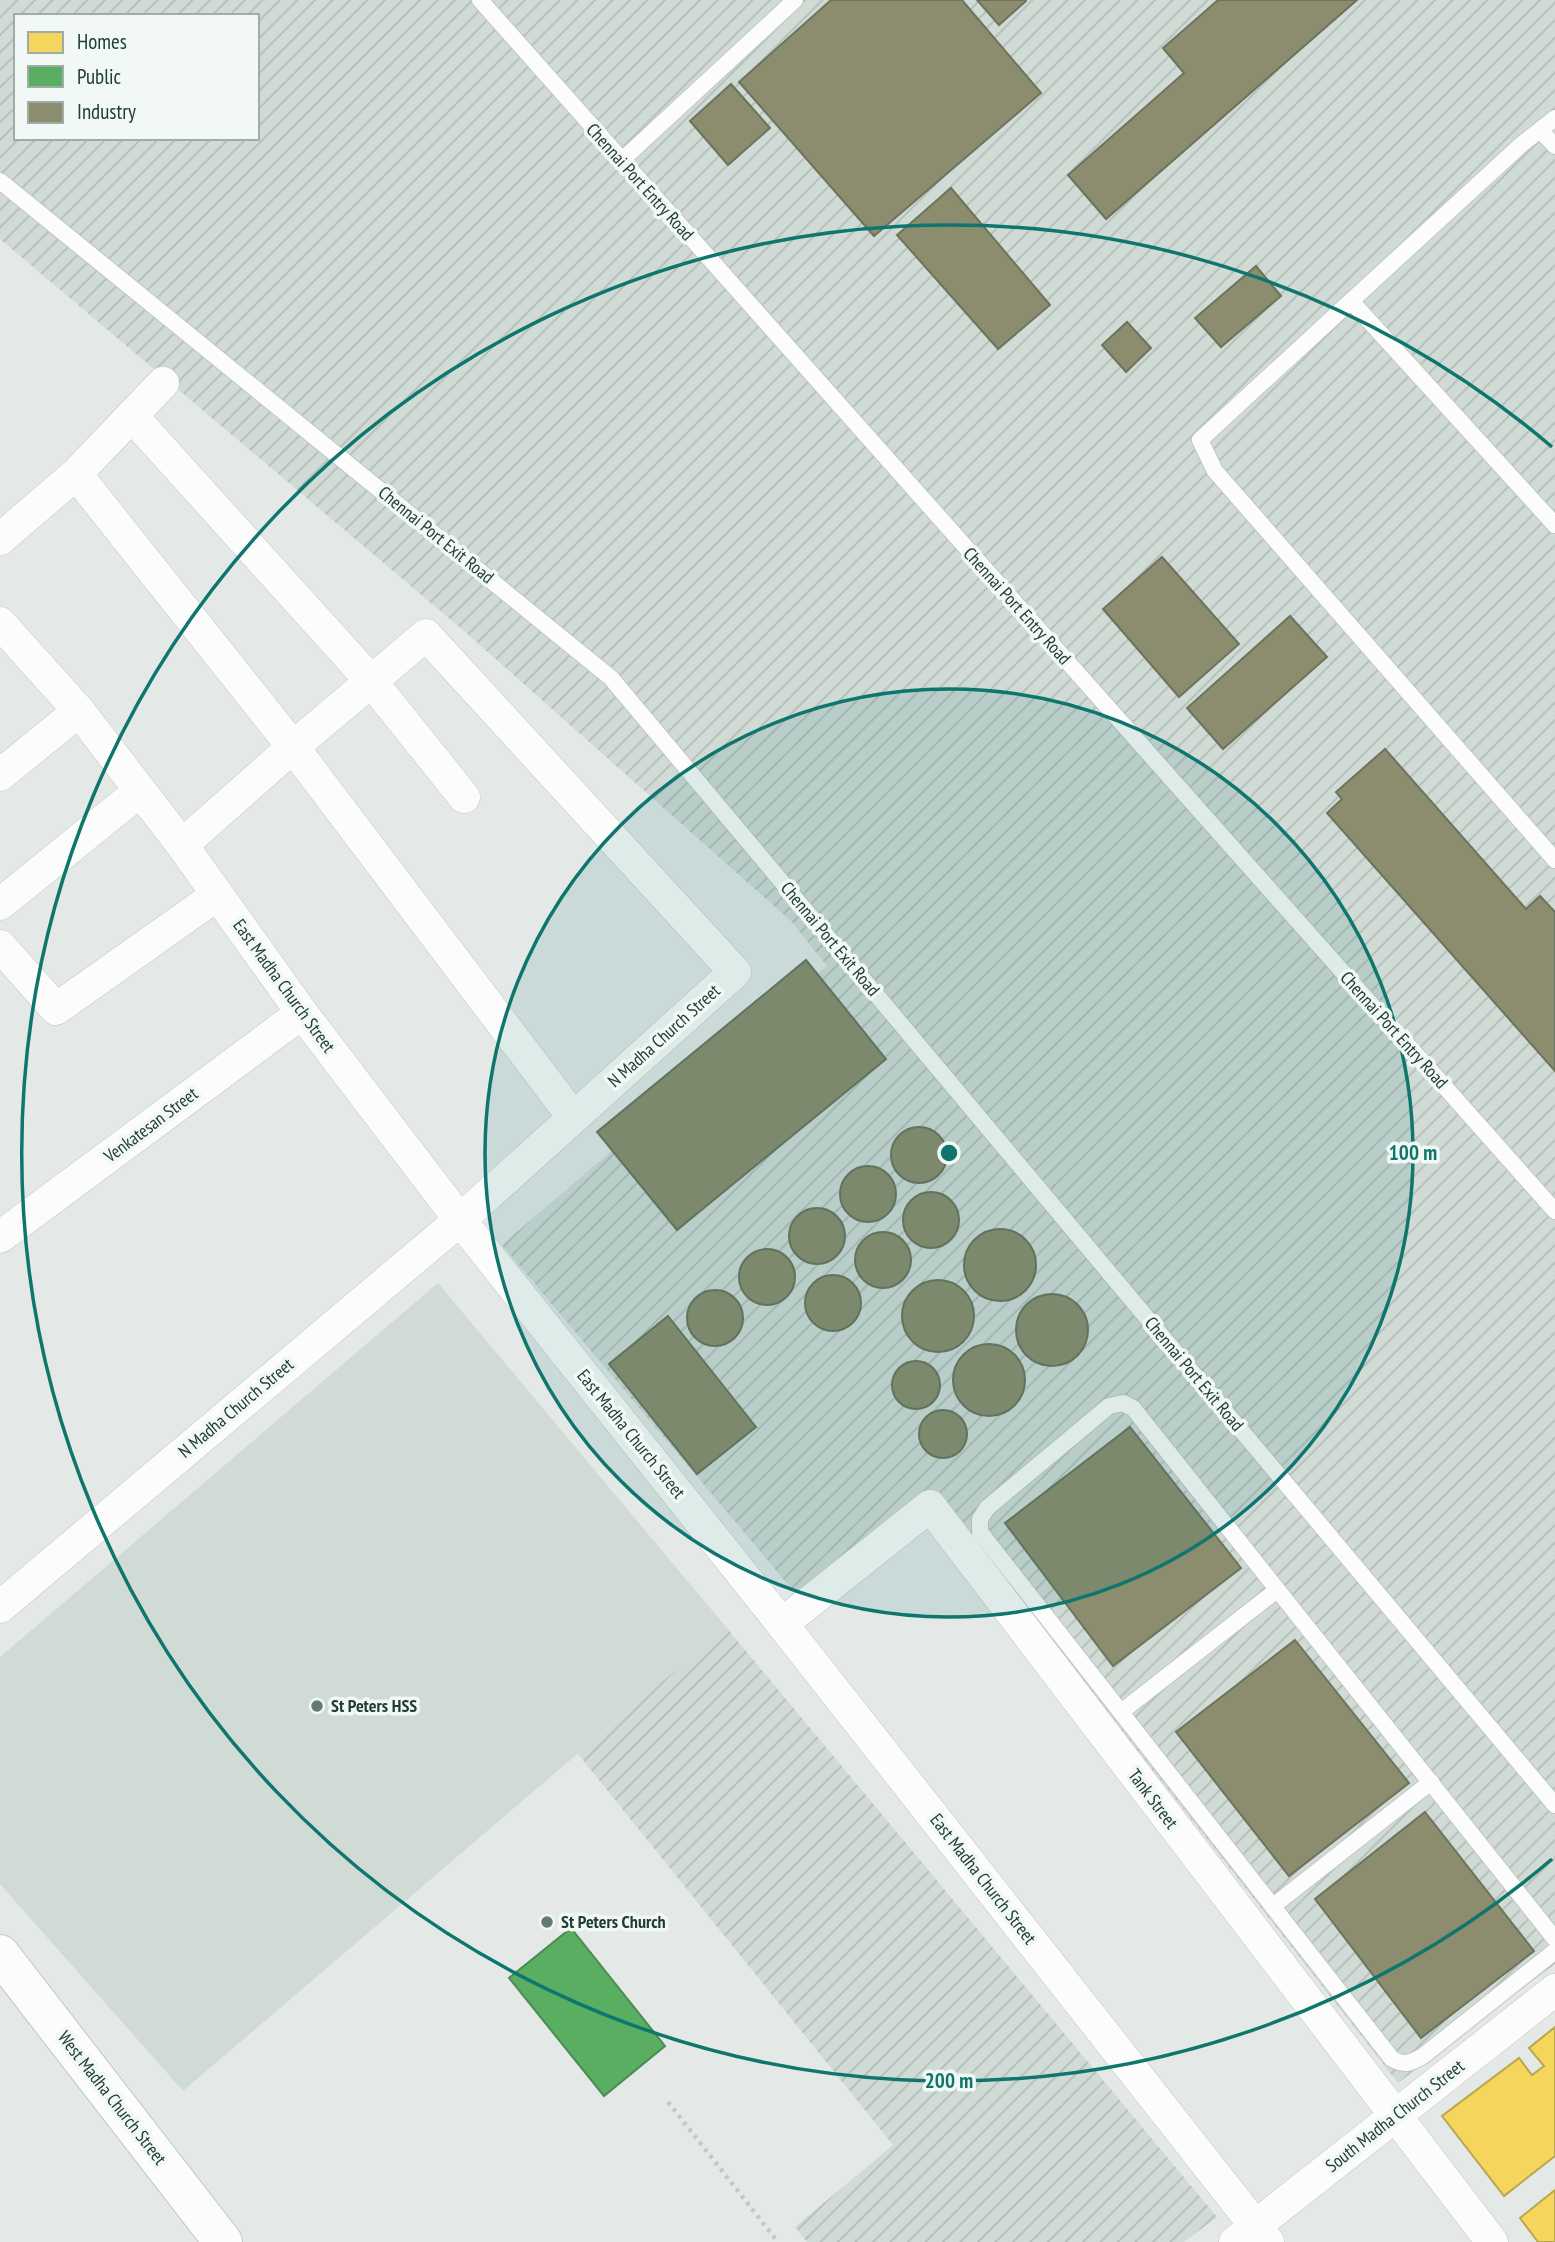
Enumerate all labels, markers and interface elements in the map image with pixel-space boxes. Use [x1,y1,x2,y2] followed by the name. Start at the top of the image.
[14,14,259,140] legend
[77,28,127,55] text: Homes
[77,63,122,90] text: Public
[77,98,136,125] text: Industry
[582,118,699,245] street label: Chennai Port Entry Road
[374,481,499,588] street label: Chennai Port Exit Road
[959,542,1076,669] street label: Chennai Port Entry Road
[776,877,885,1001] street label: Chennai Port Exit Road
[228,914,341,1057] street label: East Madha Church Street
[1336,966,1453,1093] street label: Chennai Port Entry Road
[603,979,725,1092] street label: N Madha Church Street
[98,1082,202,1168] street label: Venkatesan Street
[1389,1139,1437,1166] text: 100 m
[937,1141,961,1165] centre of rings
[1140,1312,1249,1436] street label: Chennai Port Exit Road
[173,1353,298,1462] street label: N Madha Church Street
[572,1364,691,1503] street label: East Madha Church Street
[331,1694,417,1717] place label: St Peters HSS
[309,1698,325,1714] marker: St Peters HSS
[1123,1764,1183,1833] street label: Tank Street
[925,1809,1042,1949] street label: East Madha Church Street
[561,1910,666,1933] place label: St Peters Church
[539,1914,555,1930] marker: St Peters Church
[53,2026,172,2169] street label: West Madha Church Street
[1321,2054,1469,2177] street label: South Madha Church Street
[925,2067,973,2094] text: 200 m

